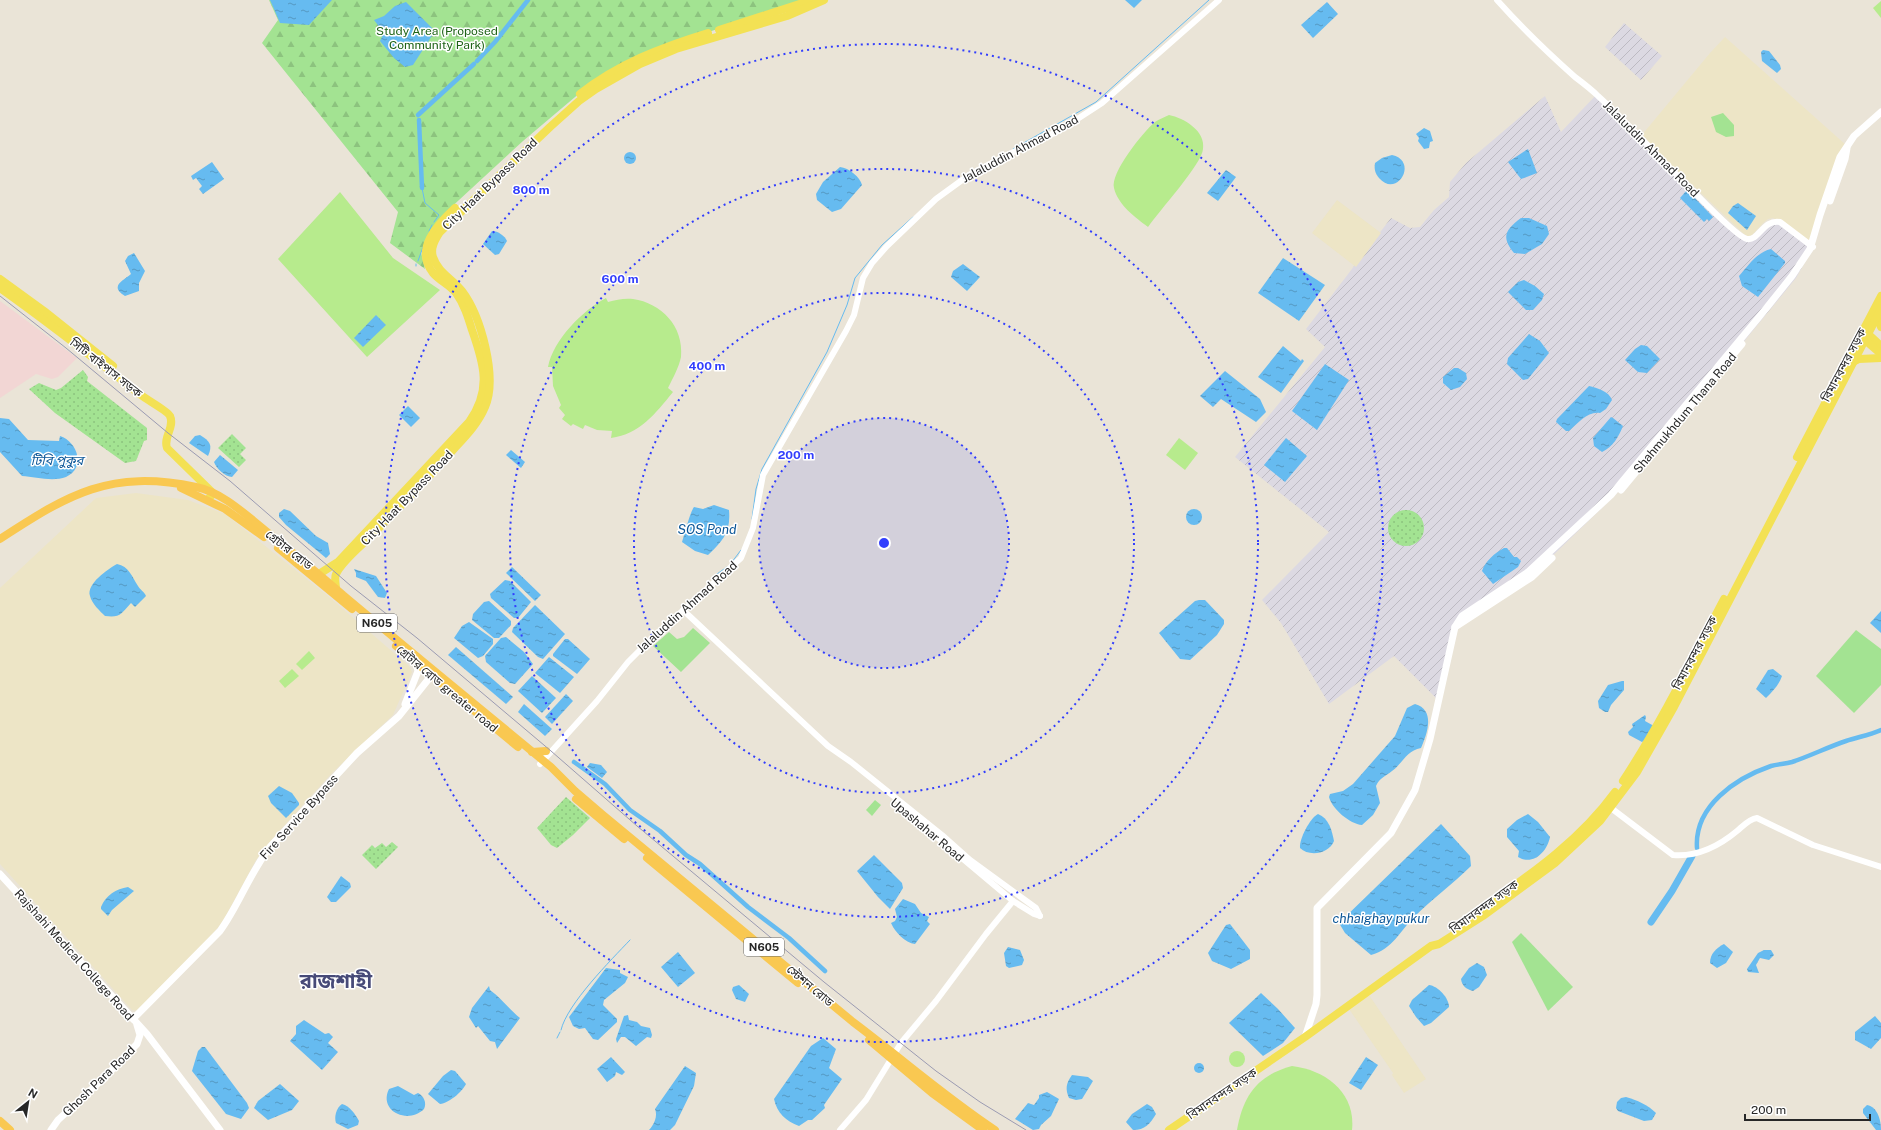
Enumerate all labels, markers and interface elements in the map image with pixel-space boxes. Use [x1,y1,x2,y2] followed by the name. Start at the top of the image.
[376,24,498,52] park label: Study Area (Proposed Community Park)
[1600,98,1702,200] street label: Jalaluddin Ahmad Road
[959,112,1081,186] street label: Jalaluddin Ahmad Road
[440,135,540,233] street label: City Haat Bypass Road
[513,183,550,197] text: 800 m
[602,272,639,286] text: 600 m
[1817,325,1869,405] street label: বিমানবন্দর সড়ক
[66,334,146,401] street label: সিটি বাইপাস সড়ক
[1631,350,1739,476] street label: Shahmukhdum Thana Road
[689,359,726,373] text: 400 m
[358,448,456,548] street label: City Haat Bypass Road
[778,448,814,462] text: 200 m
[31,453,85,468] water label: টিবি পুকুর
[678,522,737,537] water label: SOS Pond
[263,527,316,573] street label: গ্রেটার রোড
[877,536,891,550] centre of rings
[634,558,740,656] street label: Jalaluddin Ahmad Road
[1668,613,1720,693] street label: বিমানবন্দর সড়ক
[357,614,397,632] road number: N605
[394,642,501,735] street label: গ্রেটার রোড greater road
[257,772,341,862] street label: Fire Service Bypass
[888,795,966,865] street label: Upashahar Road
[1446,876,1521,937] street label: বিমানবন্দর সড়ক
[11,887,137,1023] street label: Rajshahi Medical College Road
[1332,911,1430,926] water label: chhaighay pukur
[744,938,784,956] road number: N605
[784,962,837,1010] street label: স্টেশন রোড
[299,969,372,993] district label: রাজশাহী
[60,1043,138,1119] street label: Ghosh Para Road
[1183,1064,1260,1123] street label: বিমানবন্দর সড়ক
[8,1082,48,1122] north arrow
[26,1086,40,1101] text: N
[1745,1096,1870,1122] scale bar
[1751,1103,1786,1117] text: 200 m

